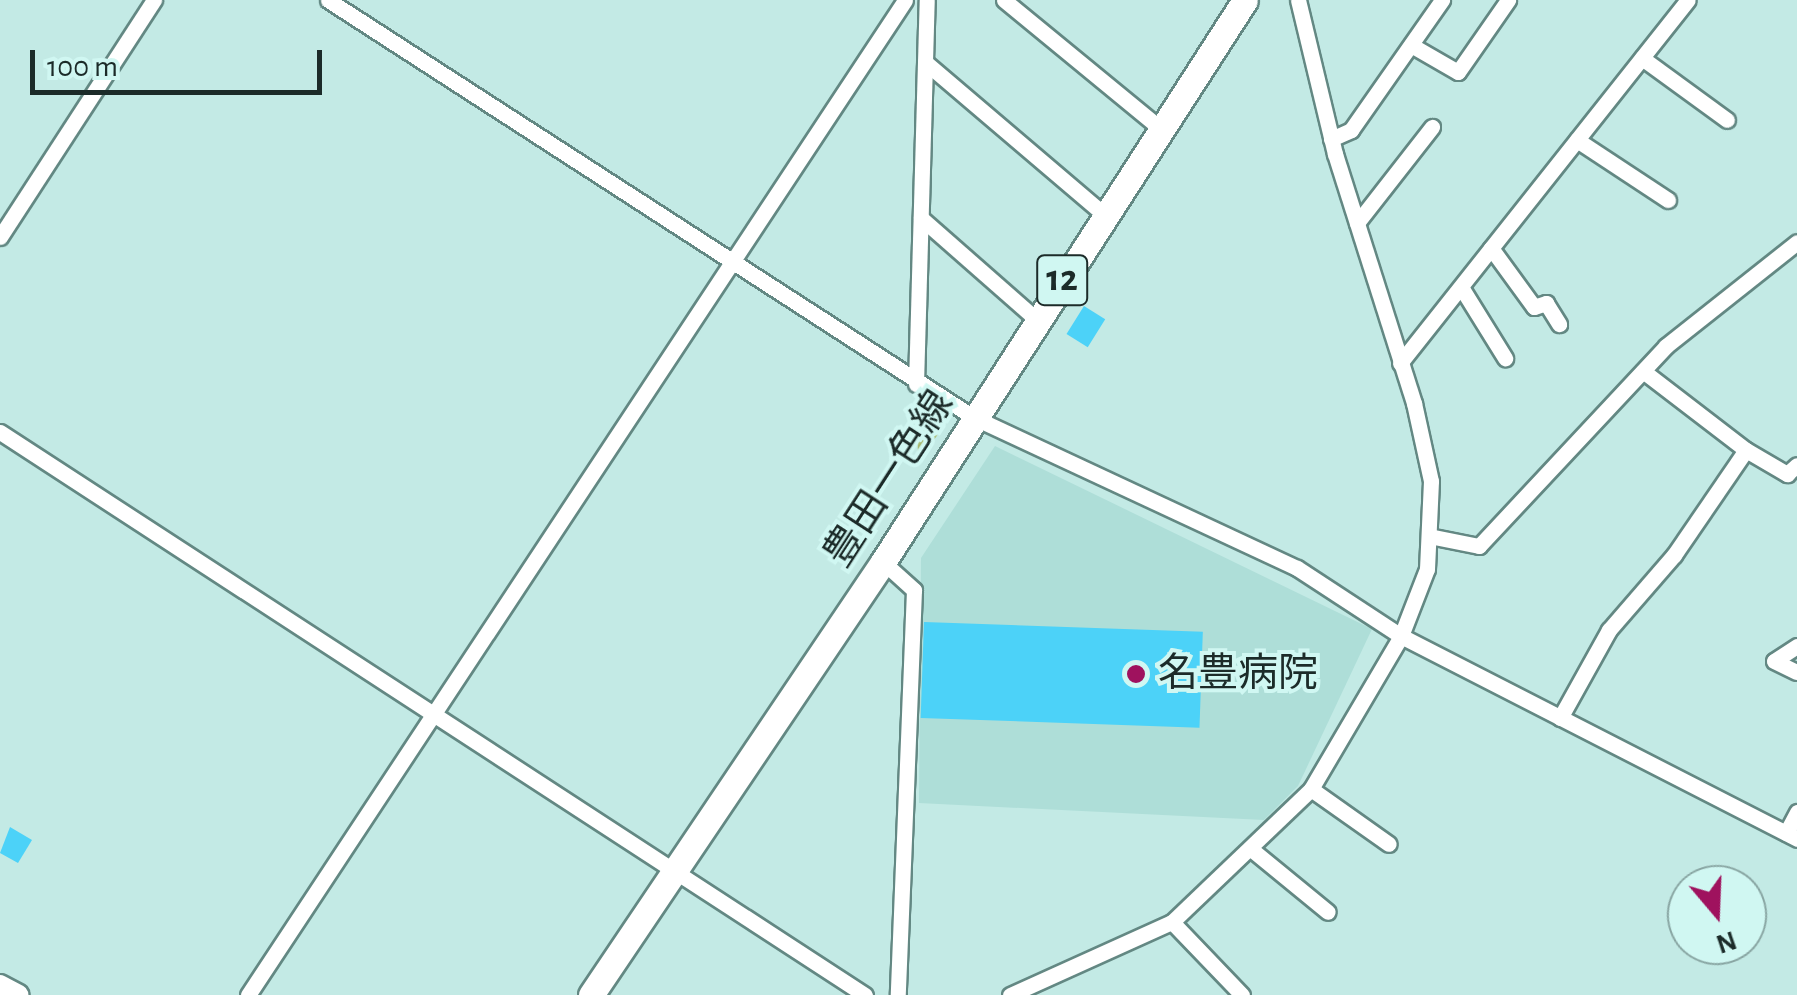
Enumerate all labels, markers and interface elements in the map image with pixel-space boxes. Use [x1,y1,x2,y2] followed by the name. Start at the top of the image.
[35,30,328,92] scale bar
[47,52,118,82] text: 100 m
[1034,247,1090,313] road number: 12
[814,382,964,576] street label: 豊田一色線
[1158,650,1318,698] place label: 名豊病院
[1123,661,1149,687] marker: 名豊病院
[1667,865,1767,965] north arrow
[1712,925,1740,958] text: N

